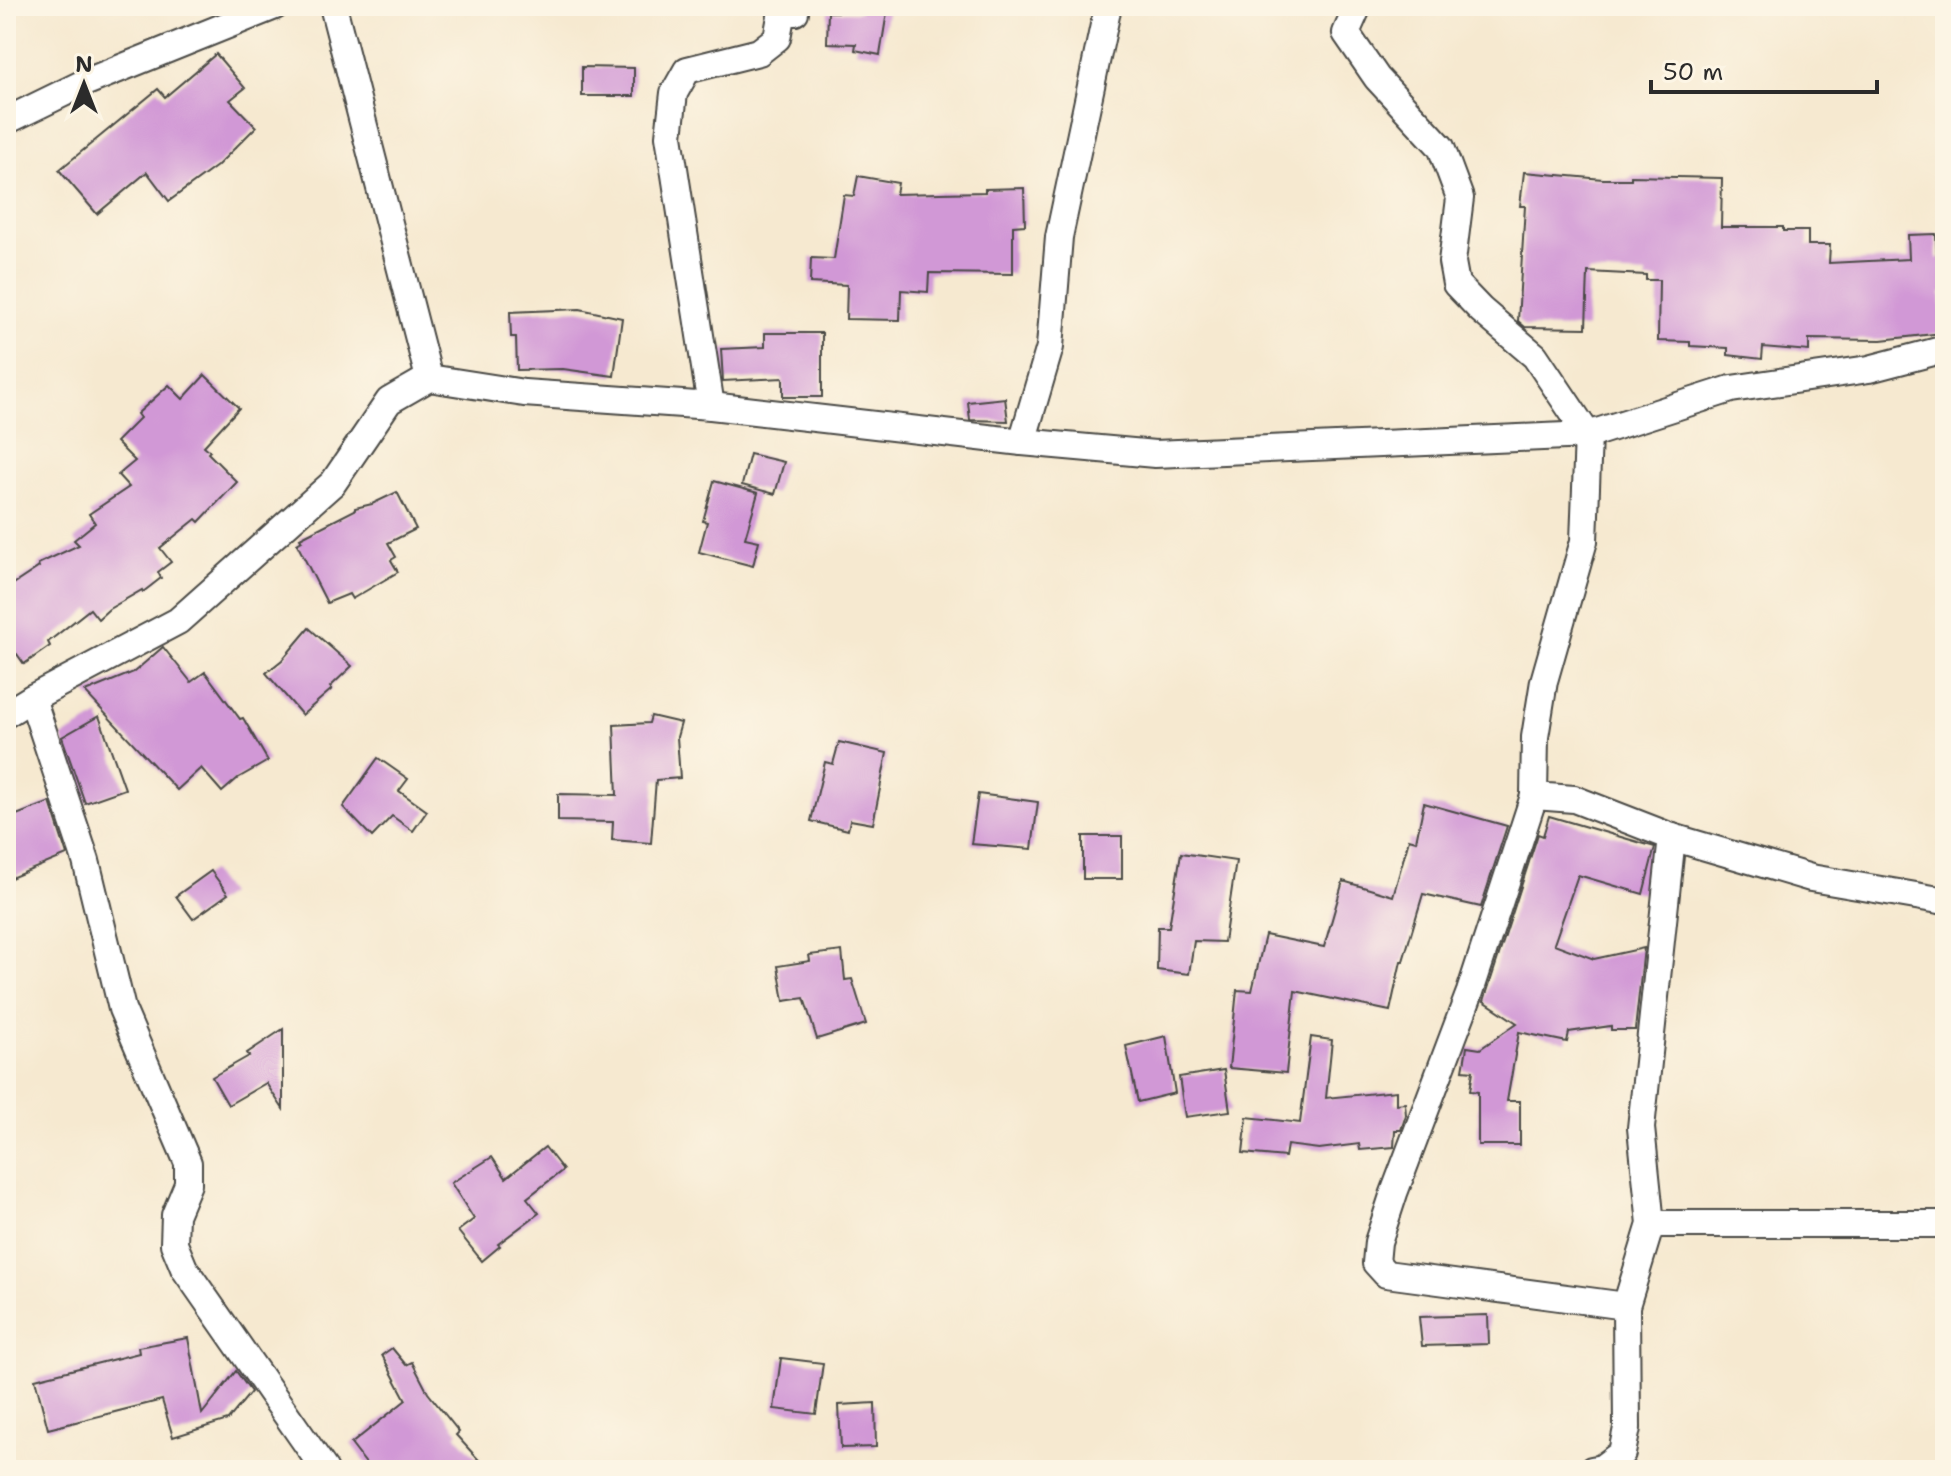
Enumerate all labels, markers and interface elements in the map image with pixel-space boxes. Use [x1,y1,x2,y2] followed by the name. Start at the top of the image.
[44,44,124,124] north arrow
[1651,44,1877,94] scale bar
[75,50,93,79] text: N
[1663,56,1723,88] text: 50 m

